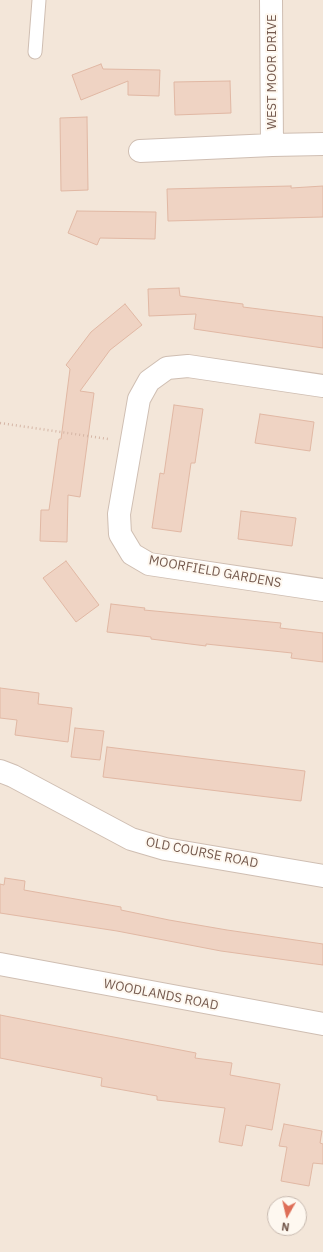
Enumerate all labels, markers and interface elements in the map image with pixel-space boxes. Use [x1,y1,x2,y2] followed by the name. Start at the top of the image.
[264,14,280,130] street label: WEST MOOR DRIVE
[147,553,283,591] street label: MOORFIELD GARDENS
[144,834,260,872] street label: OLD COURSE ROAD
[102,976,220,1014] street label: WOODLANDS ROAD
[267,1196,307,1236] north arrow
[281,1219,290,1234] text: N

